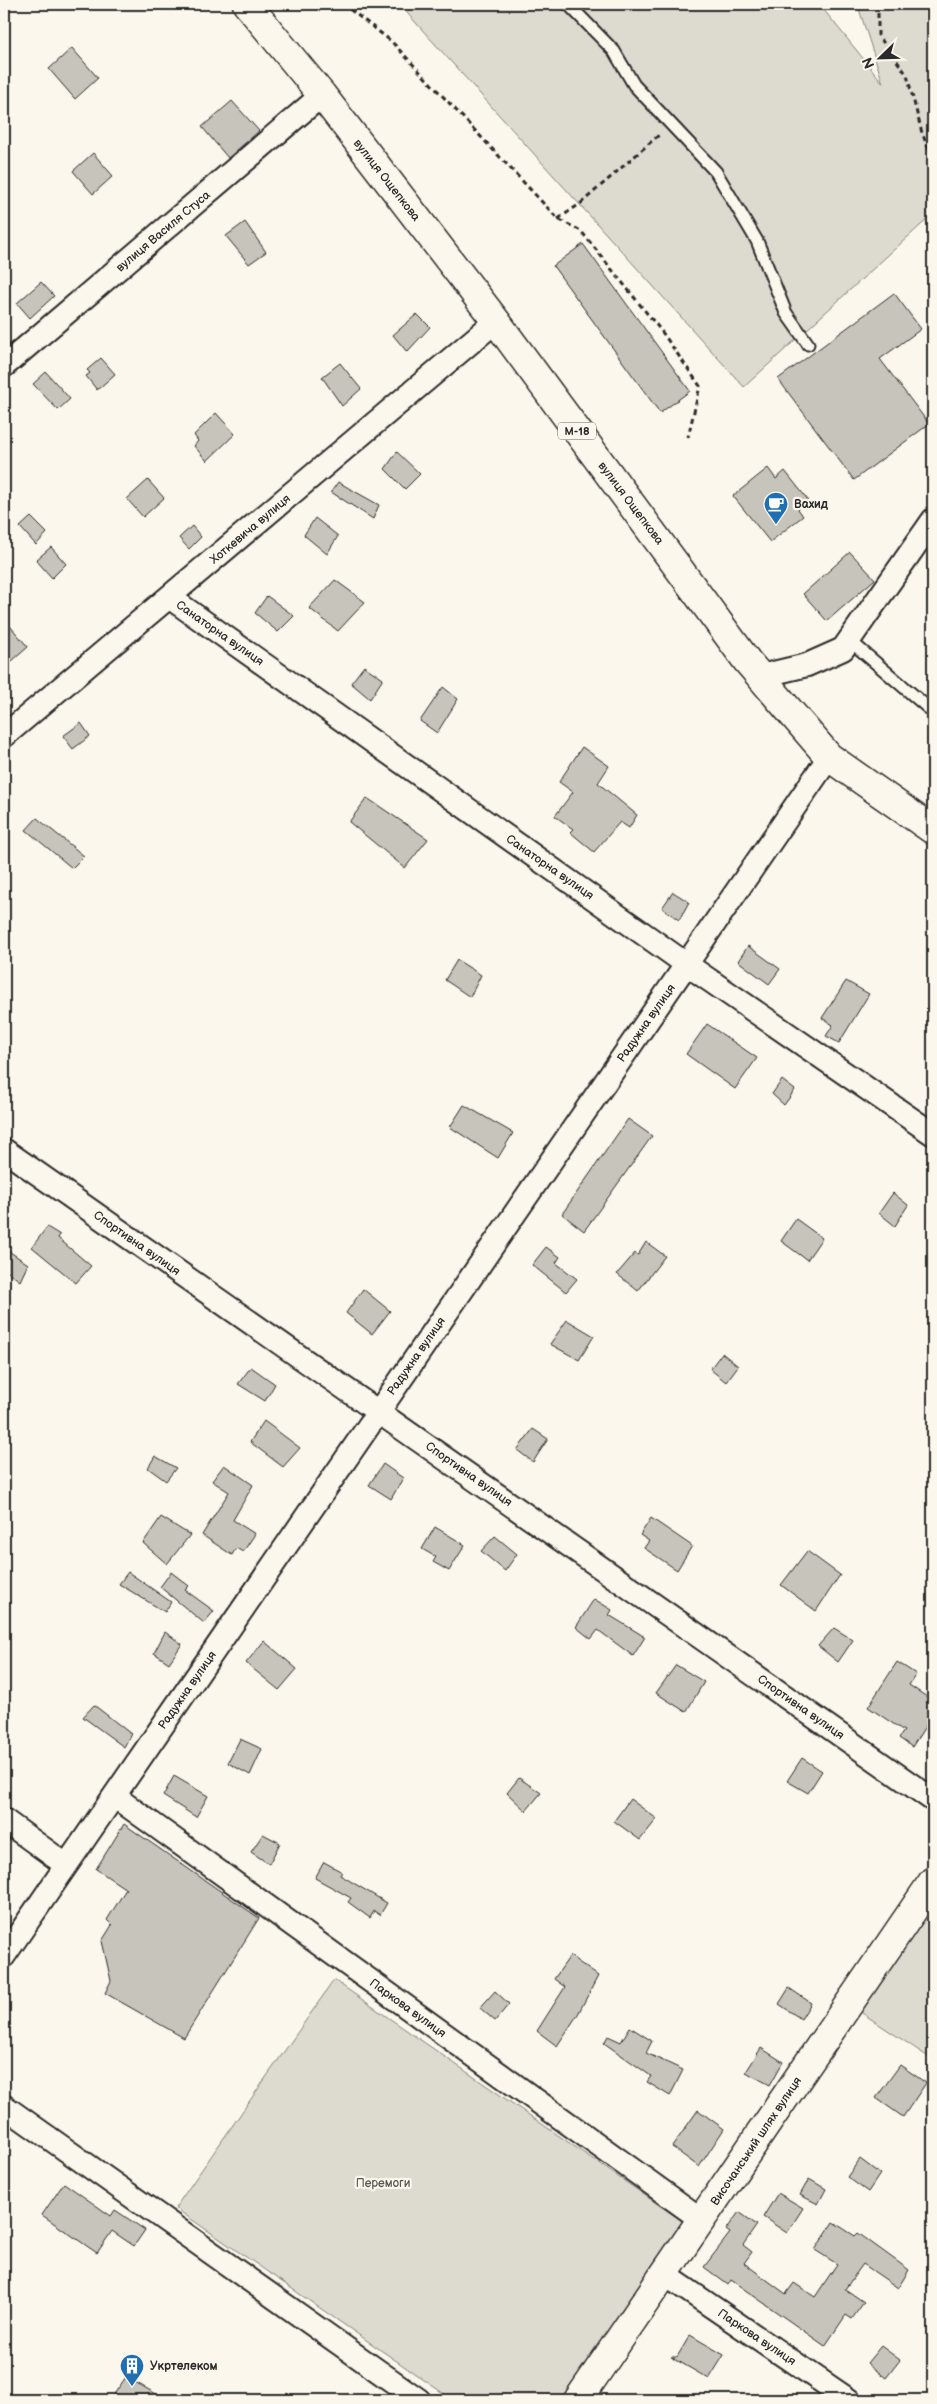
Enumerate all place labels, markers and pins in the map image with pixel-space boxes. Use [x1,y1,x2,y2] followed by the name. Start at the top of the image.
[763,491,789,525] cafe icon: Вахид
[794,497,829,512] place label: Вахид
[119,2353,145,2387] building icon: Укртелеком
[150,2359,218,2374] place label: Укртелеком

